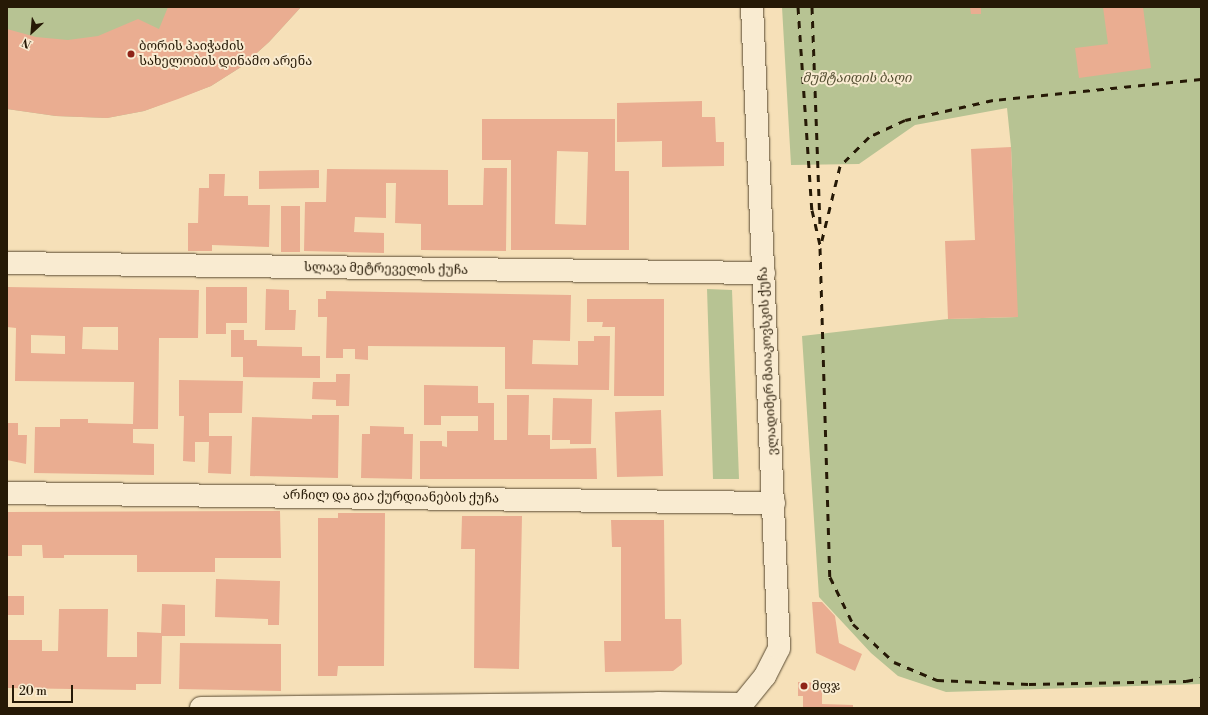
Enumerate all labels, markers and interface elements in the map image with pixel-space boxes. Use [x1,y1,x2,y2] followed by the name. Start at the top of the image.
[12,12,52,52] north arrow
[20,35,34,51] text: N
[139,39,312,70] place label: ბორის პაიჭაძის სახელობის დინამო არენა
[126,49,136,59] marker: ბორის პაიჭაძის სახელობის დინამო არენა
[803,70,911,86] park label: მუშტაიდის ბაღი
[304,260,468,278] street label: სლავა მეტრეველის ქუჩა
[755,266,781,456] street label: ვლადიმერ მაიაკოვსკის ქუჩა
[283,487,499,507] street label: არჩილ და გია ქურდიანების ქუჩა
[14,677,75,703] scale bar
[812,678,840,694] place label: მფჯ
[799,681,809,691] marker: მფჯ
[19,684,47,699] text: 20 m

